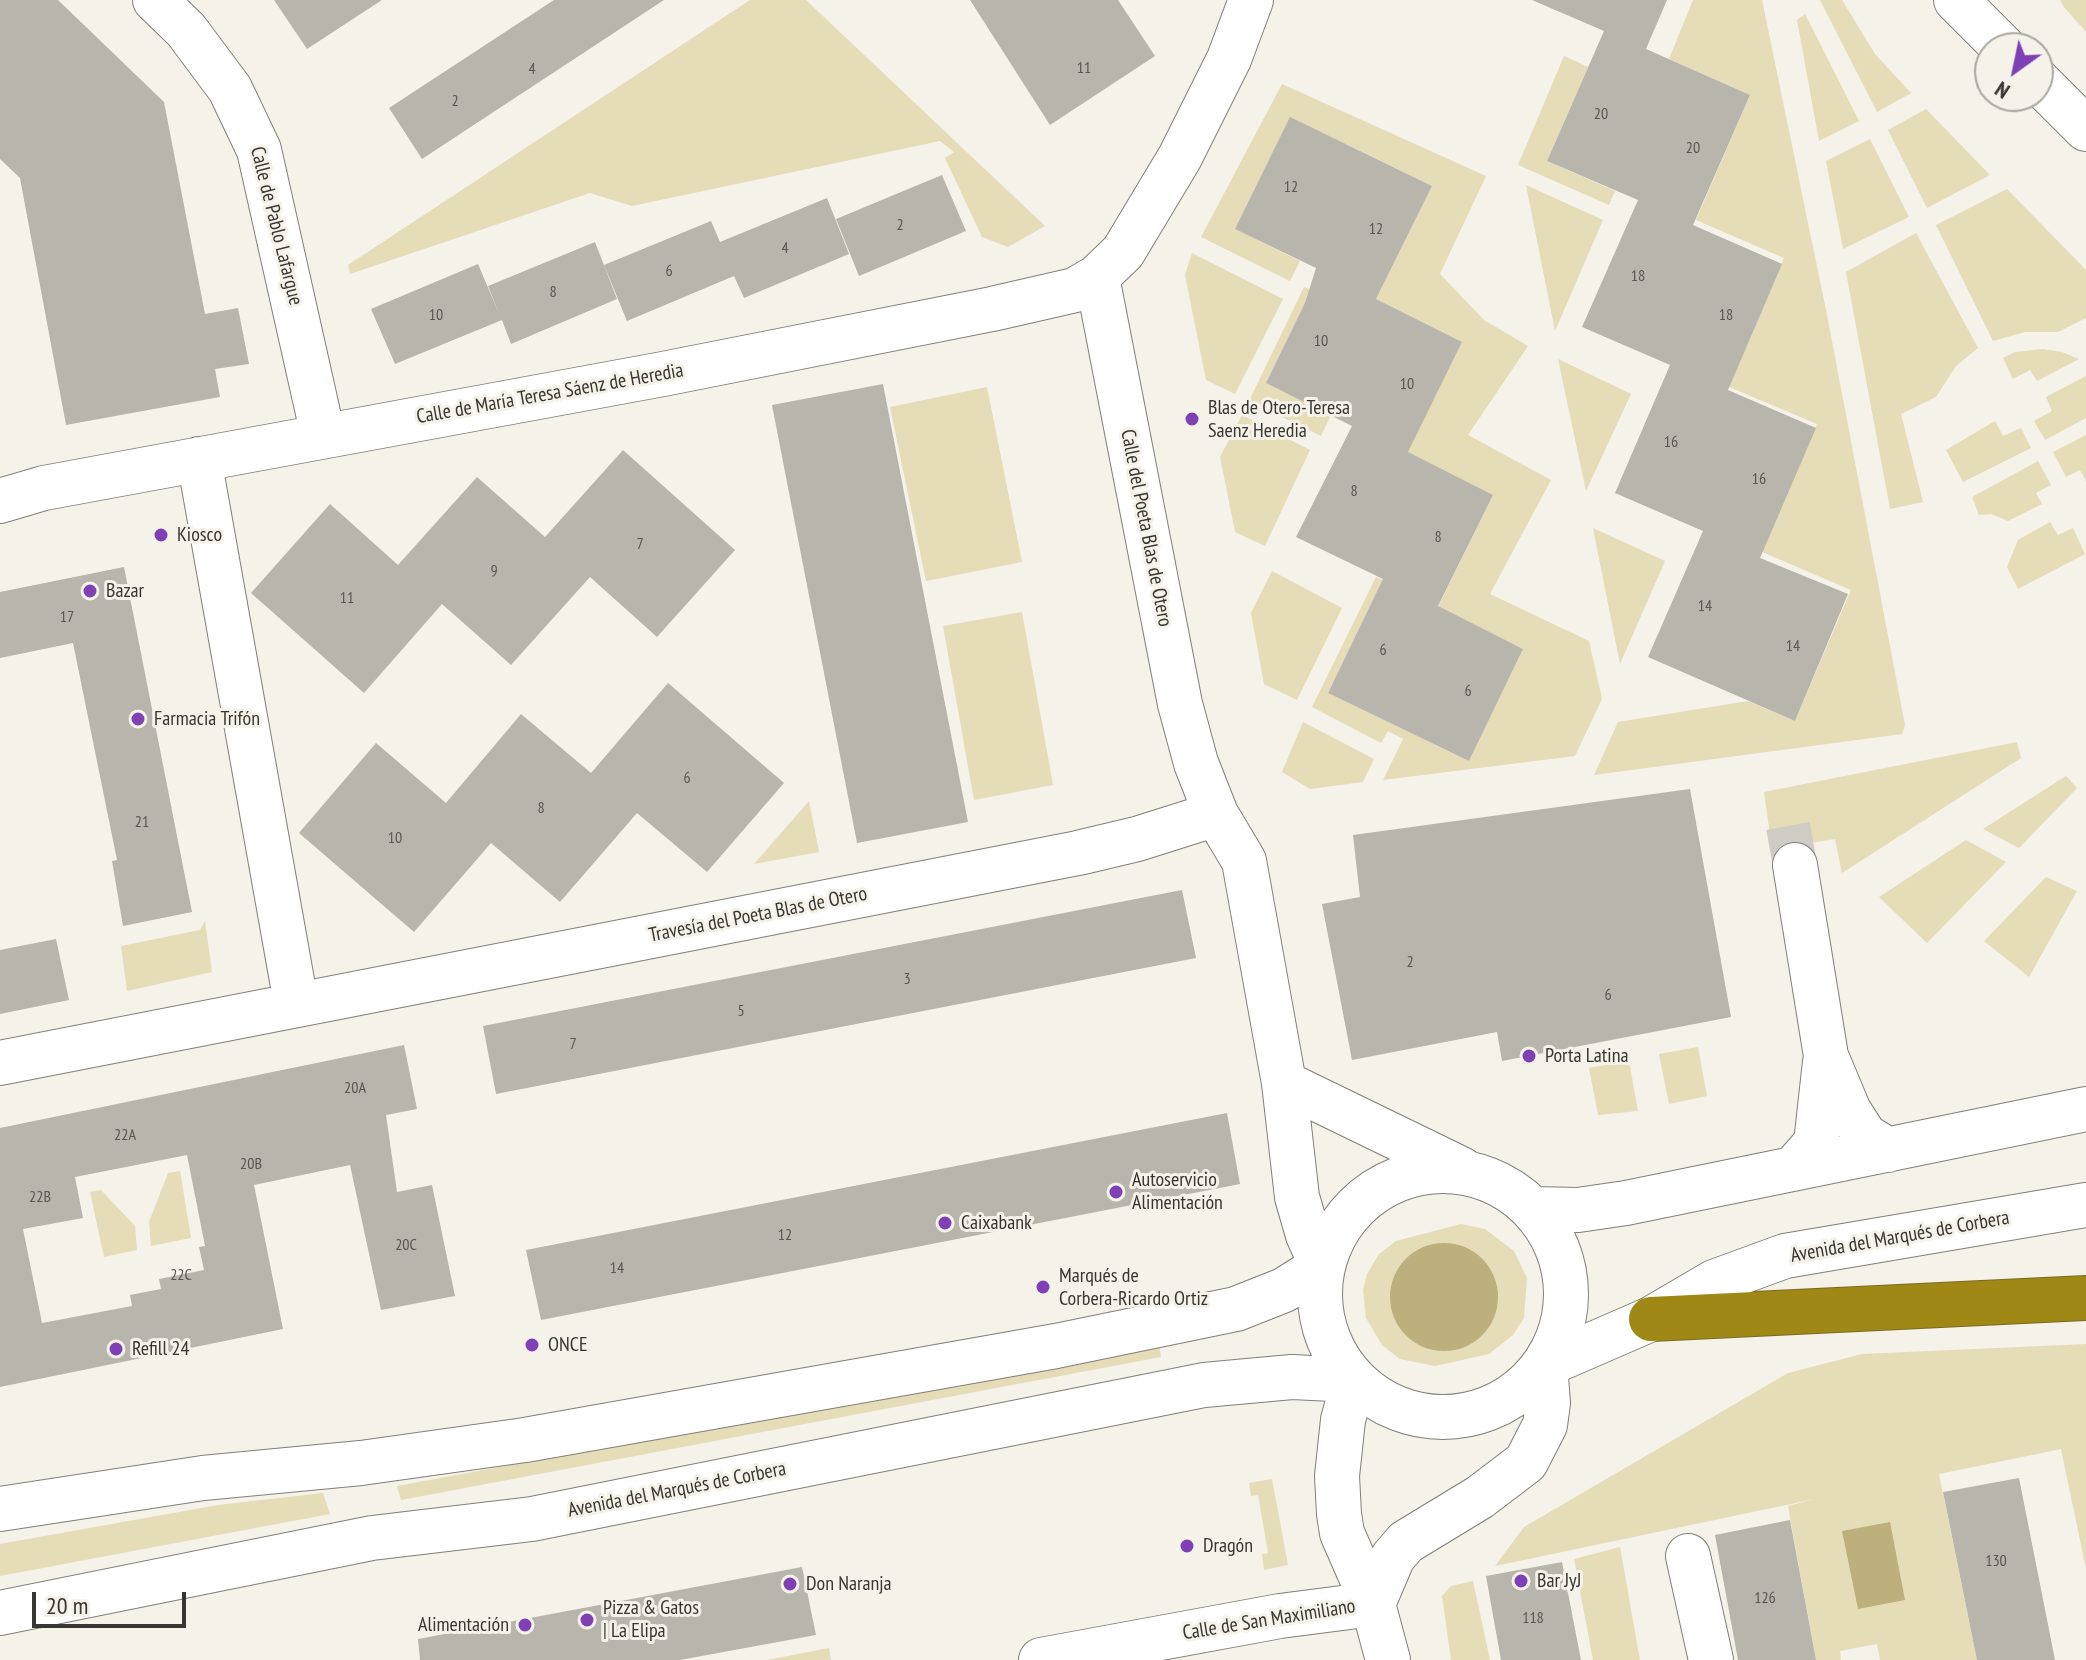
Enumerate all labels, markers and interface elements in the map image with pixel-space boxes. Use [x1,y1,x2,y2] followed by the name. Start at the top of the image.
[1974,32,2054,112] north arrow
[1077,58,1091,78] house number: 11
[528,59,536,79] house number: 4
[1989,75,2015,105] text: N
[451,91,459,111] house number: 2
[1594,104,1608,124] house number: 20
[1686,138,1700,158] house number: 20
[245,144,307,308] street label: Calle de Pablo Lafargue
[1284,177,1298,197] house number: 12
[896,215,904,235] house number: 2
[1369,219,1383,239] house number: 12
[781,238,789,258] house number: 4
[665,261,673,281] house number: 6
[1631,266,1645,286] house number: 18
[549,282,557,302] house number: 8
[429,305,443,325] house number: 10
[1719,305,1733,325] house number: 18
[1314,331,1328,351] house number: 10
[415,359,685,429] street label: Calle de María Teresa Sáenz de Heredia
[1400,374,1414,394] house number: 10
[1208,396,1350,443] place label: Blas de Otero-Teresa Saenz Heredia
[1183,410,1201,428] marker: Blas de Otero-Teresa Saenz Heredia
[1115,427,1177,629] street label: Calle del Poeta Blas de Otero
[1664,432,1678,452] house number: 16
[1752,469,1766,489] house number: 16
[1350,481,1358,501] house number: 8
[177,523,222,547] place label: Kiosco
[152,526,170,544] marker: Kiosco
[1434,527,1442,547] house number: 8
[636,534,644,554] house number: 7
[490,561,498,581] house number: 9
[106,579,144,603] place label: Bazar
[81,582,99,600] marker: Bazar
[340,588,354,608] house number: 11
[1698,596,1712,616] house number: 14
[60,607,74,627] house number: 17
[1786,636,1800,656] house number: 14
[1379,640,1387,660] house number: 6
[1464,681,1472,701] house number: 6
[154,707,260,731] place label: Farmacia Trifón
[129,710,147,728] marker: Farmacia Trifón
[683,768,691,788] house number: 6
[537,798,545,818] house number: 8
[135,812,149,832] house number: 21
[388,828,402,848] house number: 10
[647,882,869,948] street label: Travesía del Poeta Blas de Otero
[1406,952,1414,972] house number: 2
[903,969,911,989] house number: 3
[1604,985,1612,1005] house number: 6
[737,1001,745,1021] house number: 5
[569,1034,577,1054] house number: 7
[1545,1044,1628,1068] place label: Porta Latina
[1520,1047,1538,1065] marker: Porta Latina
[344,1078,366,1098] house number: 20A
[114,1125,136,1145] house number: 22A
[240,1154,262,1174] house number: 20B
[1132,1168,1223,1215] place label: Autoservicio Alimentación
[1107,1183,1125,1201] marker: Autoservicio Alimentación
[29,1187,51,1207] house number: 22B
[1789,1206,2011,1268] street label: Avenida del Marqués de Corbera
[961,1211,1032,1235] place label: Caixabank
[936,1214,954,1232] marker: Caixabank
[778,1225,792,1245] house number: 12
[395,1235,417,1255] house number: 20C
[610,1258,624,1278] house number: 14
[1059,1264,1208,1311] place label: Marqués de Corbera-Ricardo Ortiz
[170,1265,192,1285] house number: 22C
[1034,1278,1052,1296] marker: Marqués de Corbera-Ricardo Ortiz
[548,1333,587,1357] place label: ONCE
[523,1336,541,1354] marker: ONCE
[132,1337,189,1361] place label: Refill 24
[107,1340,125,1358] marker: Refill 24
[566,1457,788,1523] street label: Avenida del Marqués de Corbera
[1203,1534,1253,1558] place label: Dragón
[1178,1537,1196,1555] marker: Dragón
[1985,1551,2007,1571] house number: 130
[1537,1569,1581,1593] place label: Bar JyJ
[806,1572,891,1596] place label: Don Naranja
[1512,1572,1530,1590] marker: Bar JyJ
[781,1575,799,1593] marker: Don Naranja
[36,1576,190,1626] scale bar
[1754,1588,1776,1608] house number: 126
[46,1590,88,1621] text: 20 m
[1181,1594,1357,1646] street label: Calle de San Maximiliano
[603,1596,699,1643] place label: Pizza & Gatos | La Elipa
[1522,1608,1544,1628] house number: 118
[578,1611,596,1629] marker: Pizza & Gatos | La Elipa
[418,1613,509,1637] place label: Alimentación
[516,1616,534,1634] marker: Alimentación

